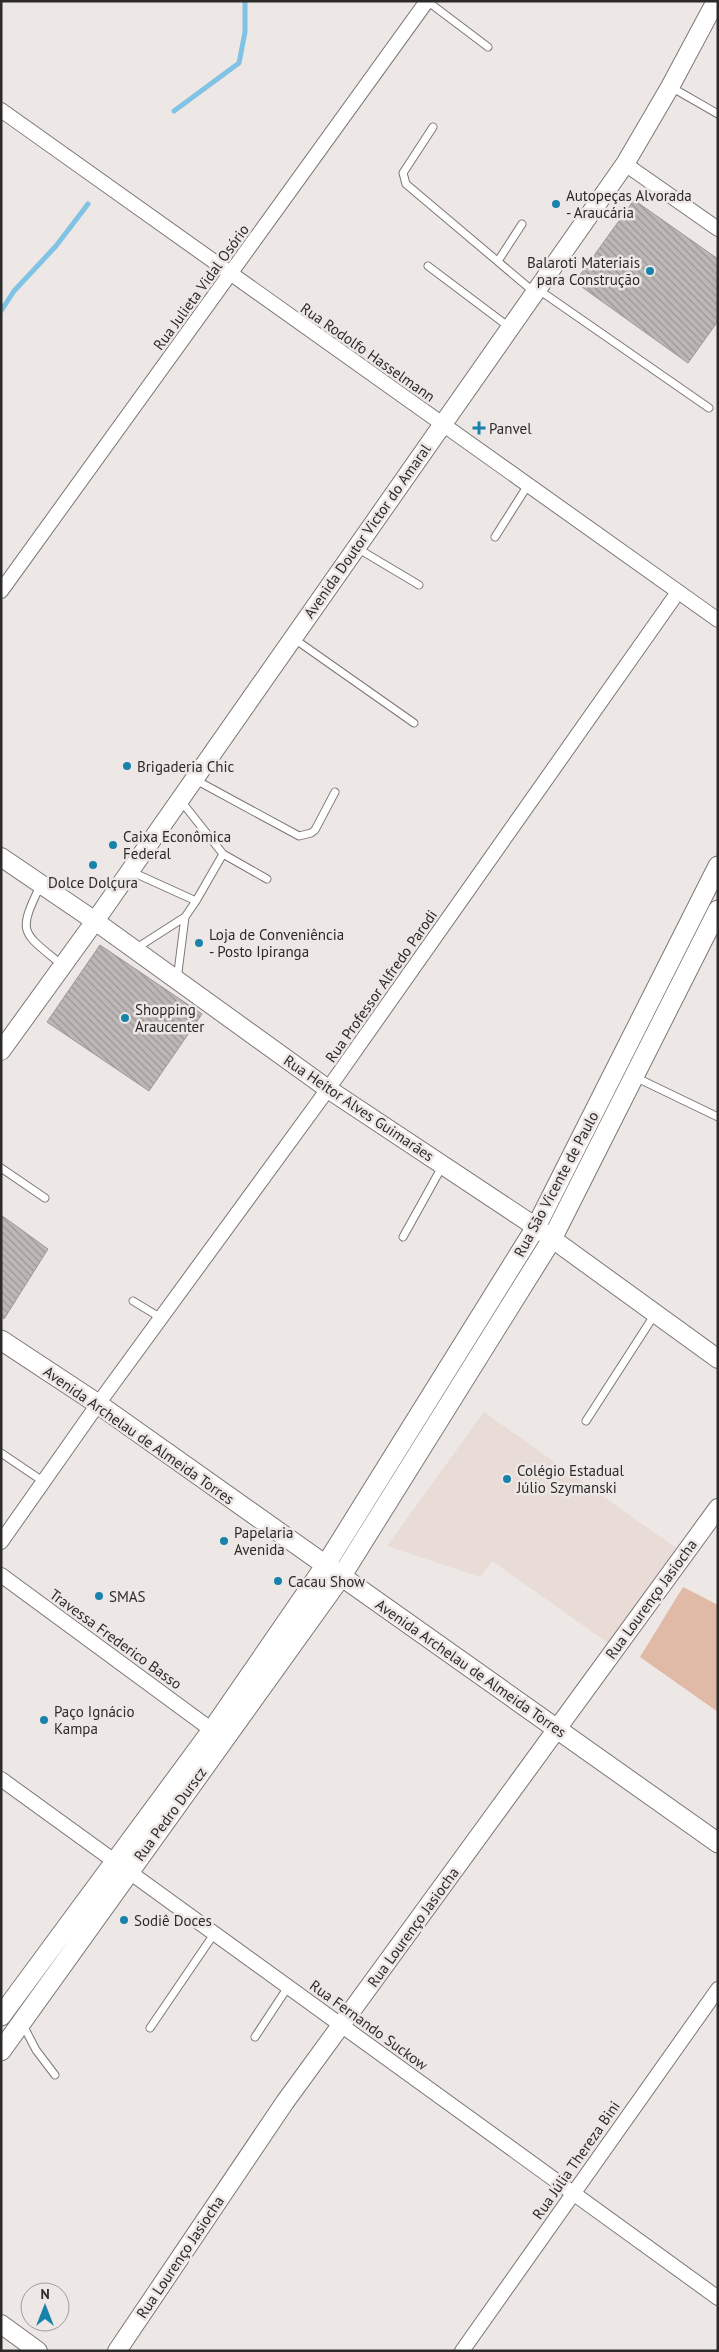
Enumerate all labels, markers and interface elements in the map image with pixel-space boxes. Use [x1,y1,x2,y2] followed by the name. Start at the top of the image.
[566,186,692,222] place label: Autopeças Alvorada - Araucária
[550,198,562,210] marker: Autopeças Alvorada - Araucária
[149,220,253,354] street label: Rua Julieta Vidal Osório
[527,253,640,289] place label: Balaroti Materiais para Construção
[644,265,656,277] marker: Balaroti Materiais para Construção
[297,298,439,406] street label: Rua Rodolfo Hasselmann
[489,419,532,438] place label: Panvel
[473,422,485,434] marker: Panvel
[299,440,435,622] street label: Avenida Doutor Victor do Amaral
[137,757,234,776] place label: Brigaderia Chic
[121,760,133,772] marker: Brigaderia Chic
[123,827,231,863] place label: Caixa Econômica Federal
[107,839,119,851] marker: Caixa Econômica Federal
[87,859,99,871] marker: Dolce Dolçura
[48,873,138,892] place label: Dolce Dolçura
[321,906,441,1066] street label: Rua Professor Alfredo Parodi
[209,925,344,961] place label: Loja de Conveniência - Posto Ipiranga
[193,937,205,949] marker: Loja de Conveniência - Posto Ipiranga
[135,1000,204,1036] place label: Shopping Araucenter
[119,1012,131,1024] marker: Shopping Araucenter
[280,1051,438,1165] street label: Rua Heitor Alves Guimarães
[510,1108,602,1260] street label: Rua São Vicente de Paulo
[40,1362,238,1508] street label: Avenida Archelau de Almeida Torres
[516,1461,625,1497] place label: Colégio Estadual Júlio Szymanski
[501,1473,513,1485] marker: Colégio Estadual Júlio Szymanski
[234,1523,293,1559] place label: Papelaria Avenida
[218,1535,230,1547] marker: Papelaria Avenida
[601,1535,701,1663] street label: Rua Lourenço Jasiocha
[288,1572,365,1591] place label: Cacau Show
[272,1575,284,1587] marker: Cacau Show
[46,1585,186,1693] street label: Travessa Frederico Basso
[109,1587,146,1606] place label: SMAS
[93,1590,105,1602] marker: SMAS
[372,1595,570,1741] street label: Avenida Archelau de Almeida Torres
[54,1702,135,1738] place label: Paço Ignácio Kampa
[38,1714,50,1726] marker: Paço Ignácio Kampa
[130,1763,210,1865] street label: Rua Pedro Durscz
[363,1863,463,1991] street label: Rua Lourenço Jasiocha
[134,1911,212,1930] place label: Sodiê Doces
[118,1914,130,1926] marker: Sodiê Doces
[306,1976,432,2074] street label: Rua Fernando Suckow
[528,2097,624,2223] street label: Rua Júlia Thereza Bini
[132,2192,228,2322] street label: Rua Lourenço Jasiocha
[20,2282,70,2332] north arrow
[40,2285,50,2303] text: N

